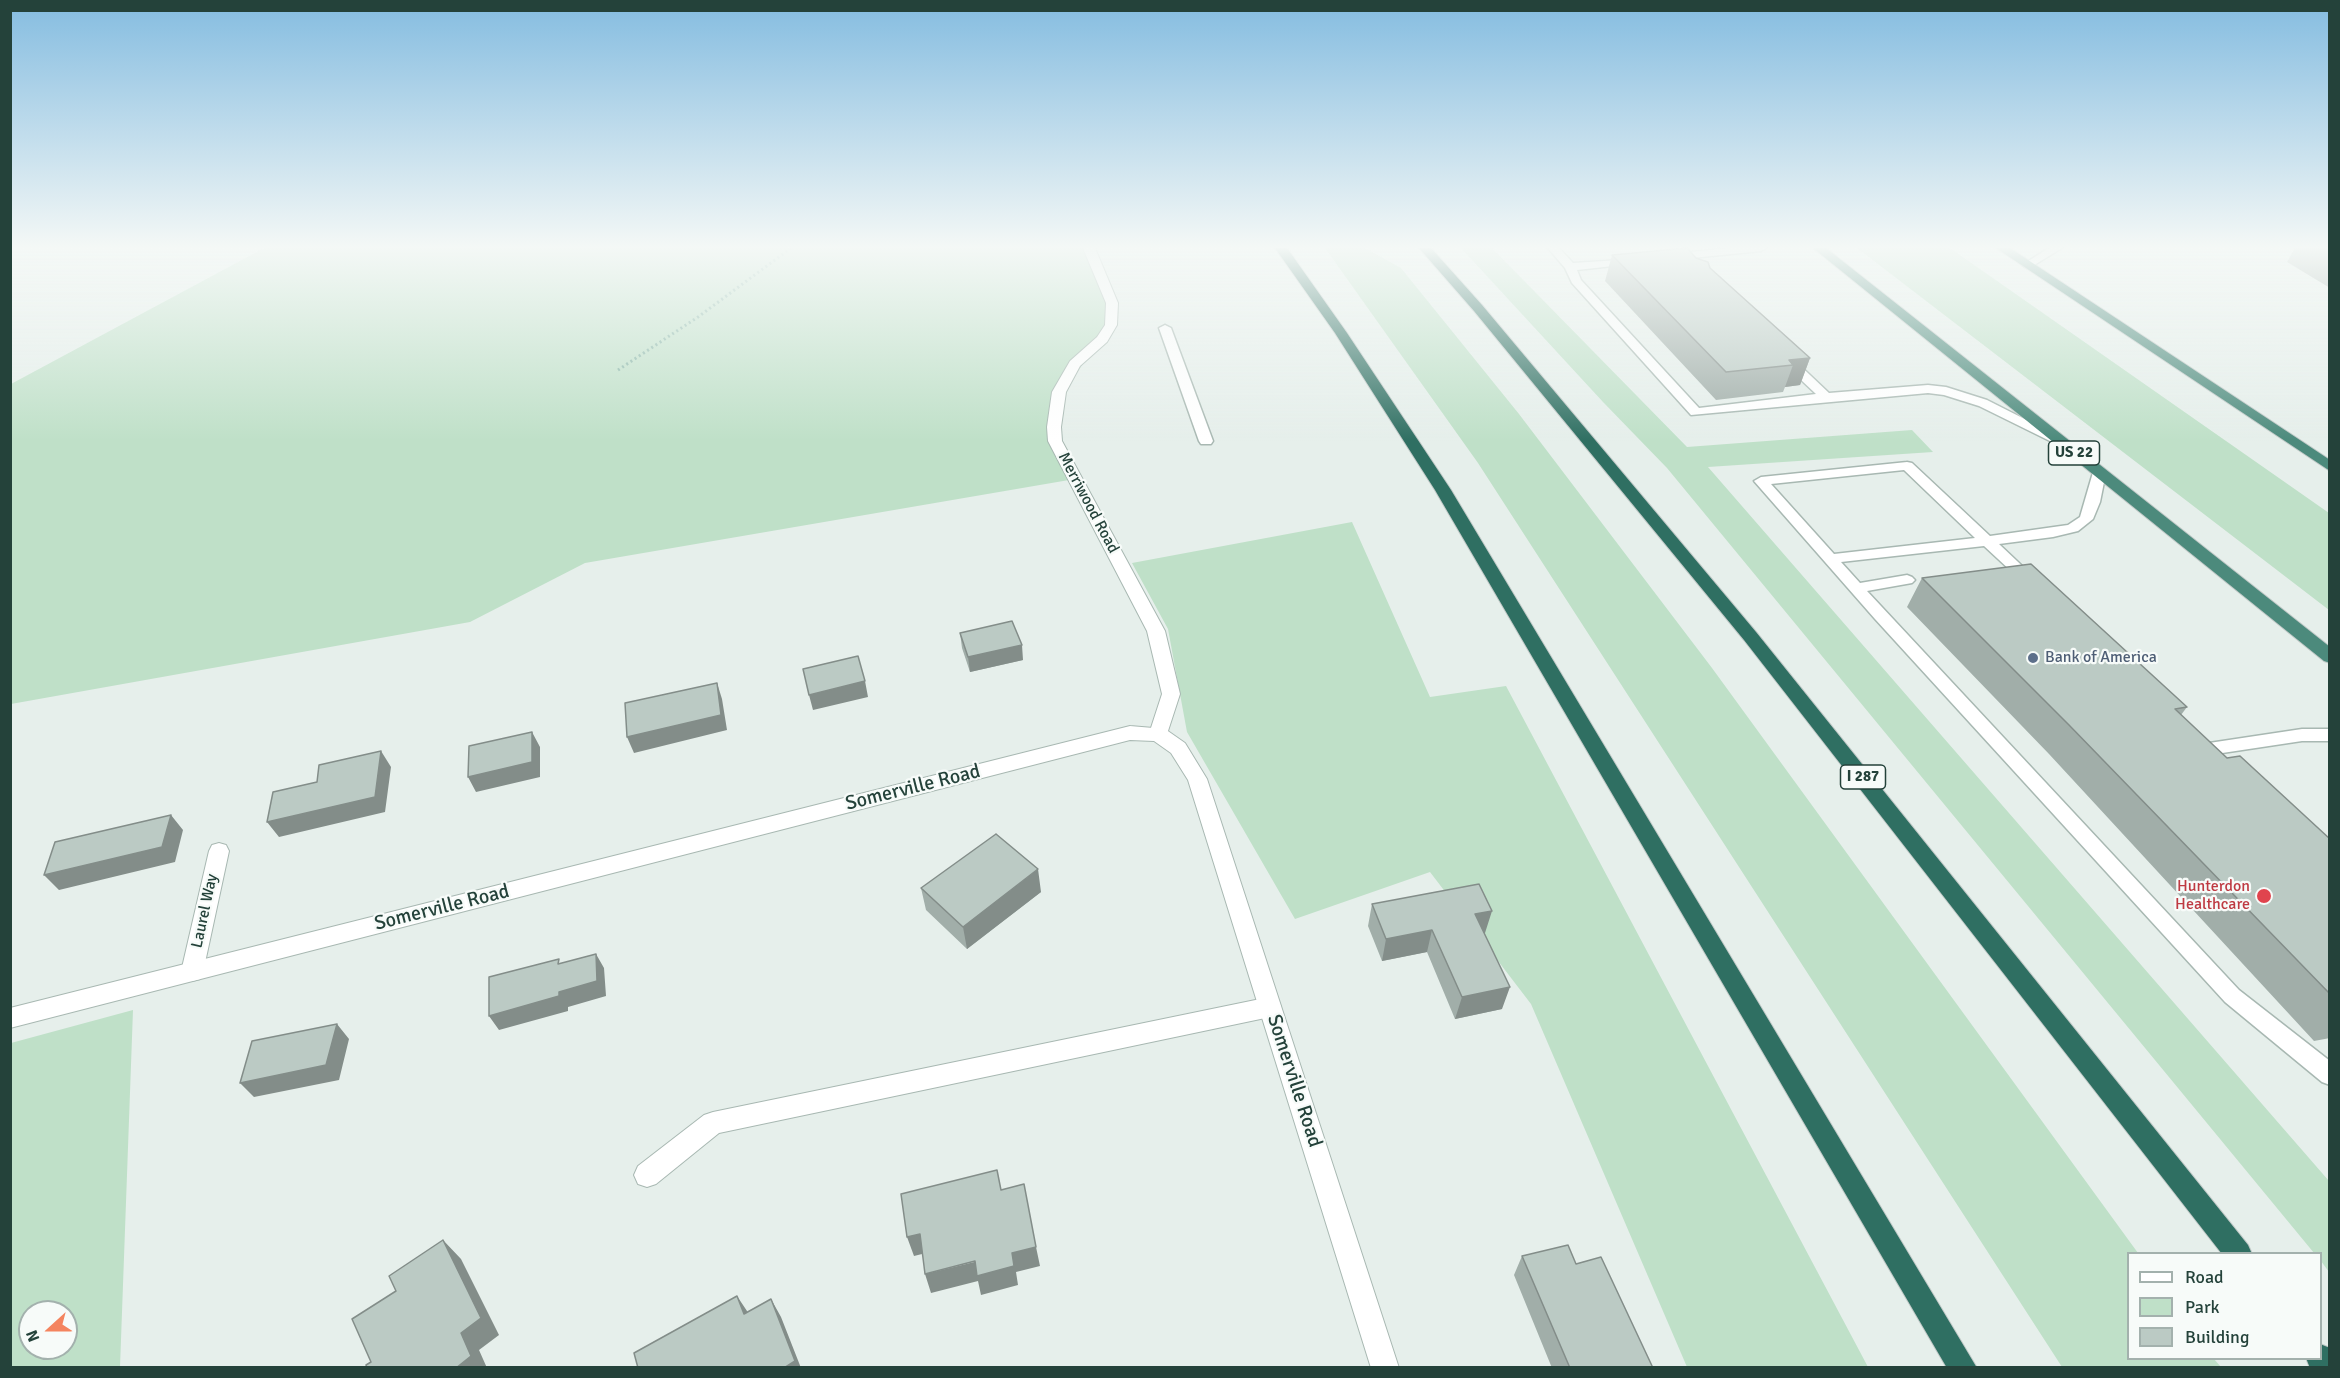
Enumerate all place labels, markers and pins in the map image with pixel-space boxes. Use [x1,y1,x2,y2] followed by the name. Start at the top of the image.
[2045,648,2157,668] place label: Bank of America
[2026,651,2040,665] marker: Bank of America
[2175,877,2250,915] place label: Hunterdon Healthcare
[2255,887,2273,905] marker: Hunterdon Healthcare

